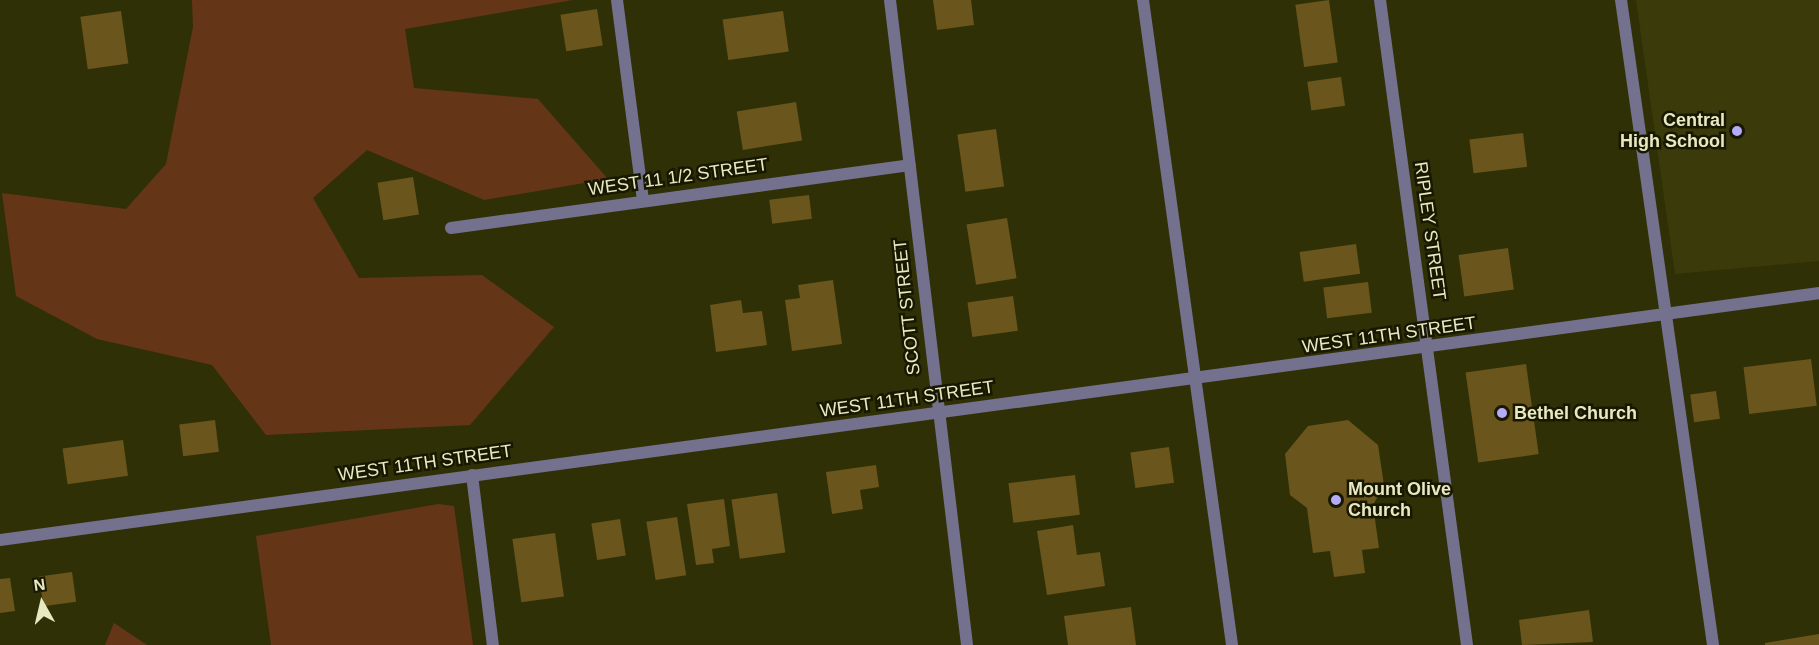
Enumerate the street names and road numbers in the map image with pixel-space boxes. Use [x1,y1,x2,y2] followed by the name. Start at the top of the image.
[587,154,769,200] street label: WEST 11 1/2 STREET
[1410,160,1450,302] street label: RIPLEY STREET
[889,238,925,376] street label: SCOTT STREET
[1301,312,1477,358] street label: WEST 11TH STREET
[819,376,995,422] street label: WEST 11TH STREET
[337,440,513,486] street label: WEST 11TH STREET

